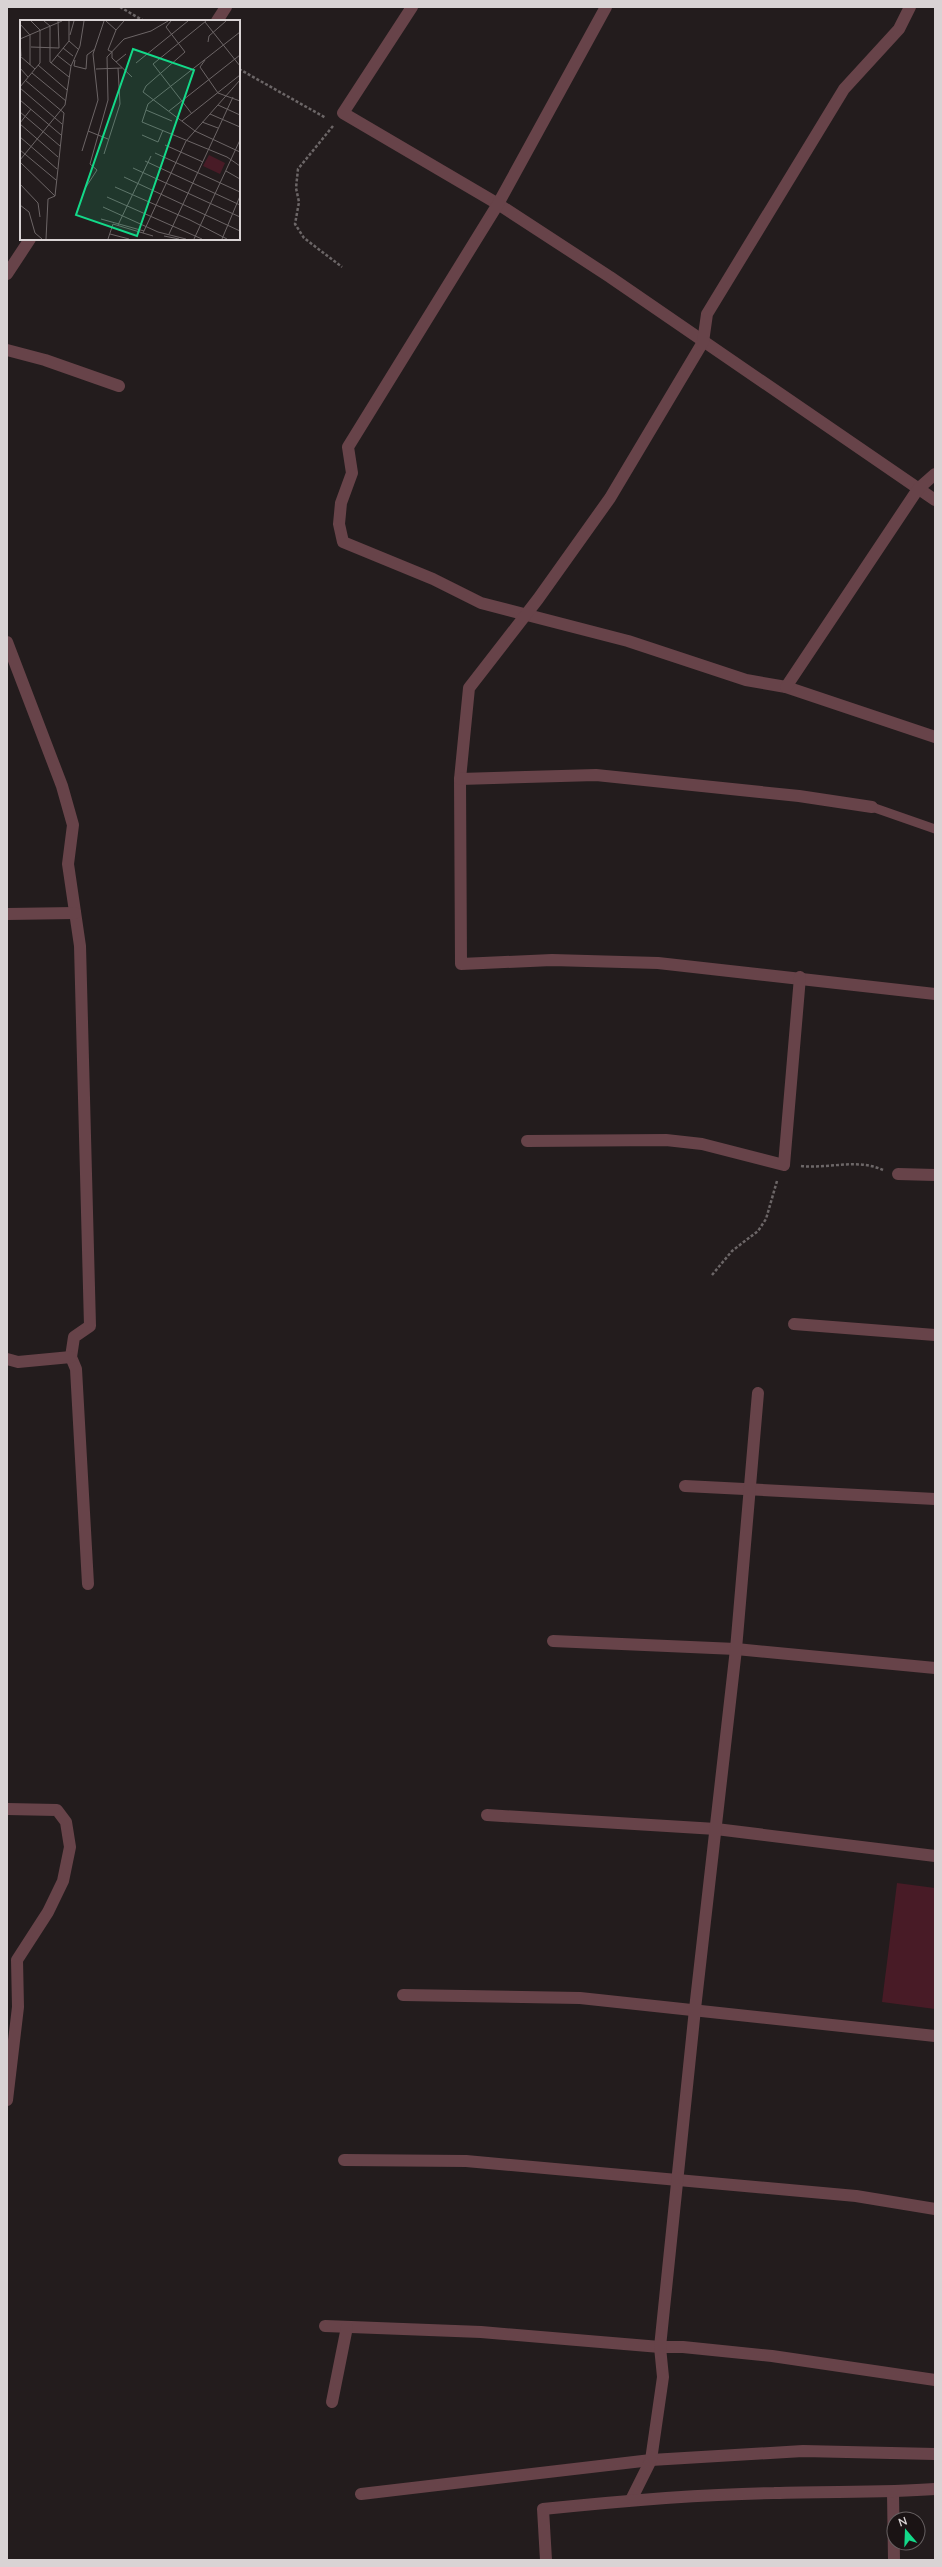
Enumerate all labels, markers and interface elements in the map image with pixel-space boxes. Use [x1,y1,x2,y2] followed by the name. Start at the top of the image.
[20,20,240,240] inset map
[886,2511,926,2551] north arrow
[896,2514,909,2529] text: N

